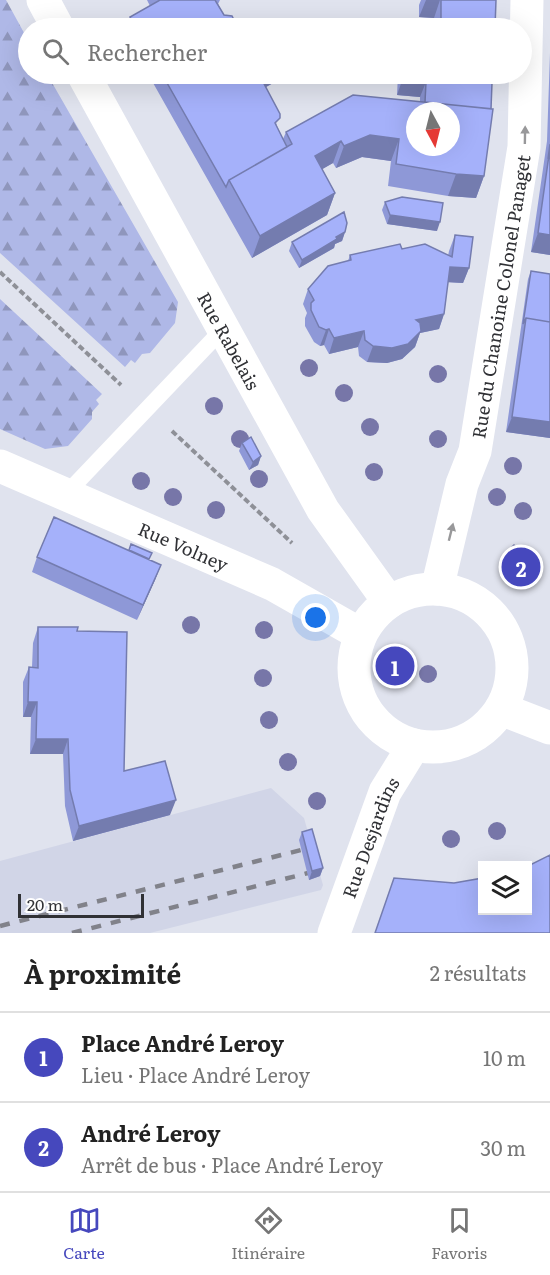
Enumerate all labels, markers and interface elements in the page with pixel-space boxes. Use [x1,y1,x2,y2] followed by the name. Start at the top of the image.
[18,18,532,84] search box
[39,35,72,68] icon: search
[87,35,207,68] text: Rechercher
[406,102,460,156] north arrow
[520,125,529,144] one-way arrow
[464,152,536,440] street label: Rue du Chanoine Colonel Panaget
[192,286,268,394] street label: Rue Rabelais
[134,514,233,577] street label: Rue Volney
[446,523,456,541] one-way arrow
[502,544,540,590] pin: 2
[301,603,330,632] your location
[376,644,414,688] pin: 1
[334,771,405,902] street label: Rue Desjardins
[478,861,532,915] map controls
[478,861,532,915] button: layers
[18,891,144,918] scale bar
[27,892,63,916] text: 20 m
[24,953,181,992] text: À proximité
[430,957,526,987] text: 2 résultats
[81,1026,284,1059] text: Place André Leroy
[39,1042,48,1072] text: 1
[483,1042,526,1072] text: 10 m
[81,1059,310,1089] text: Lieu · Place André Leroy
[81,1116,220,1149] text: André Leroy
[38,1132,49,1162] text: 2
[480,1132,526,1162] text: 30 m
[81,1149,383,1179] text: Arrêt de bus · Place André Leroy
[63,1204,105,1264] tab: Carte
[231,1204,305,1264] tab: Itinéraire
[431,1204,487,1264] tab: Favoris

